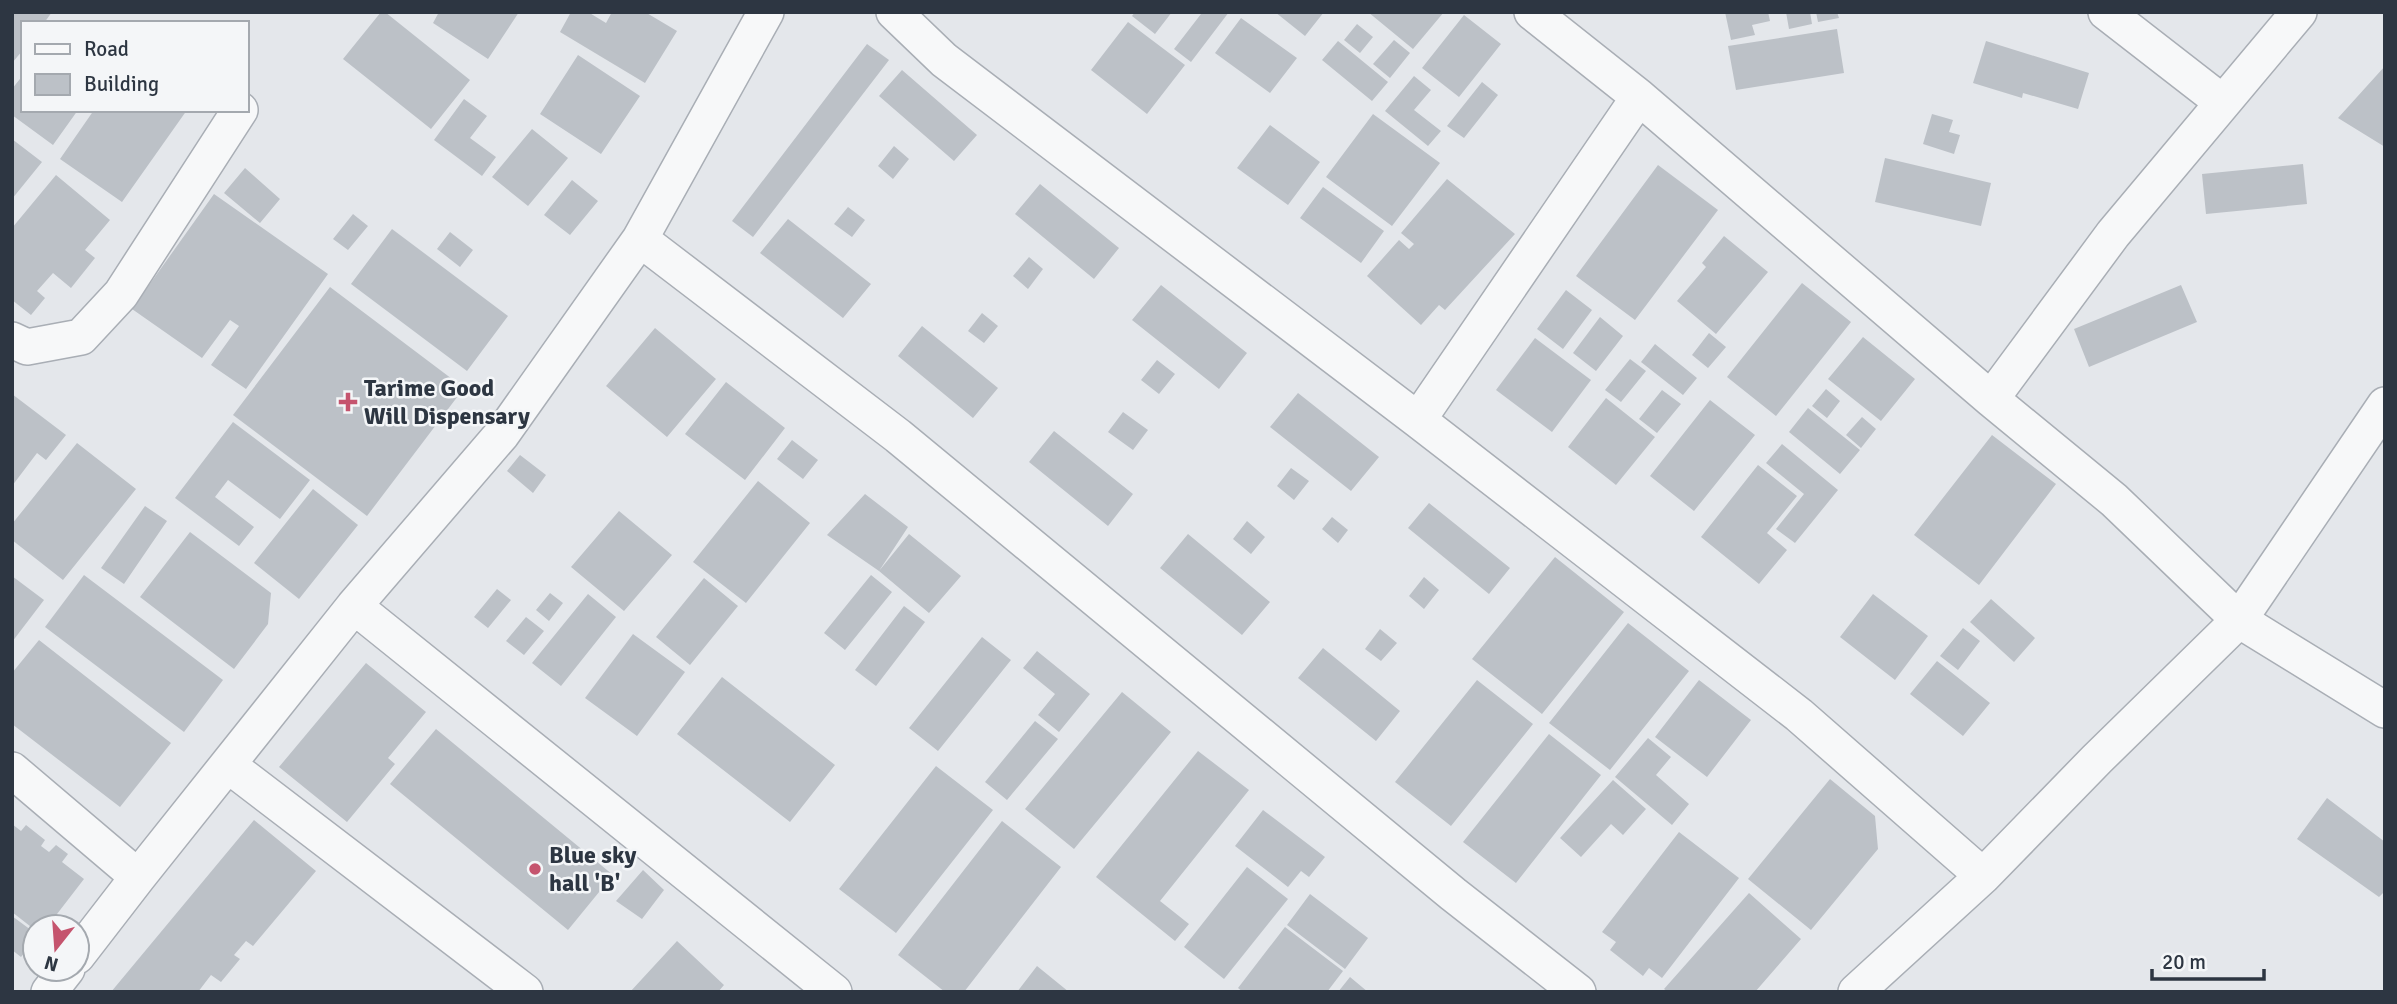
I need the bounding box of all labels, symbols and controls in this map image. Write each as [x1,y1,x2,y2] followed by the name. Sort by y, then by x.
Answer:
[21,21,248,112] legend
[84,36,129,62] text: Road
[84,71,159,97] text: Building
[364,373,530,431] place label: Tarime Good Will Dispensary
[338,392,358,412] marker: Tarime Good Will Dispensary
[549,840,636,898] place label: Blue sky hall 'B'
[527,861,543,877] marker: Blue sky hall 'B'
[21,913,91,983] north arrow
[2152,937,2264,981] scale bar
[2162,949,2206,975] text: 20 m
[41,950,61,977] text: N

